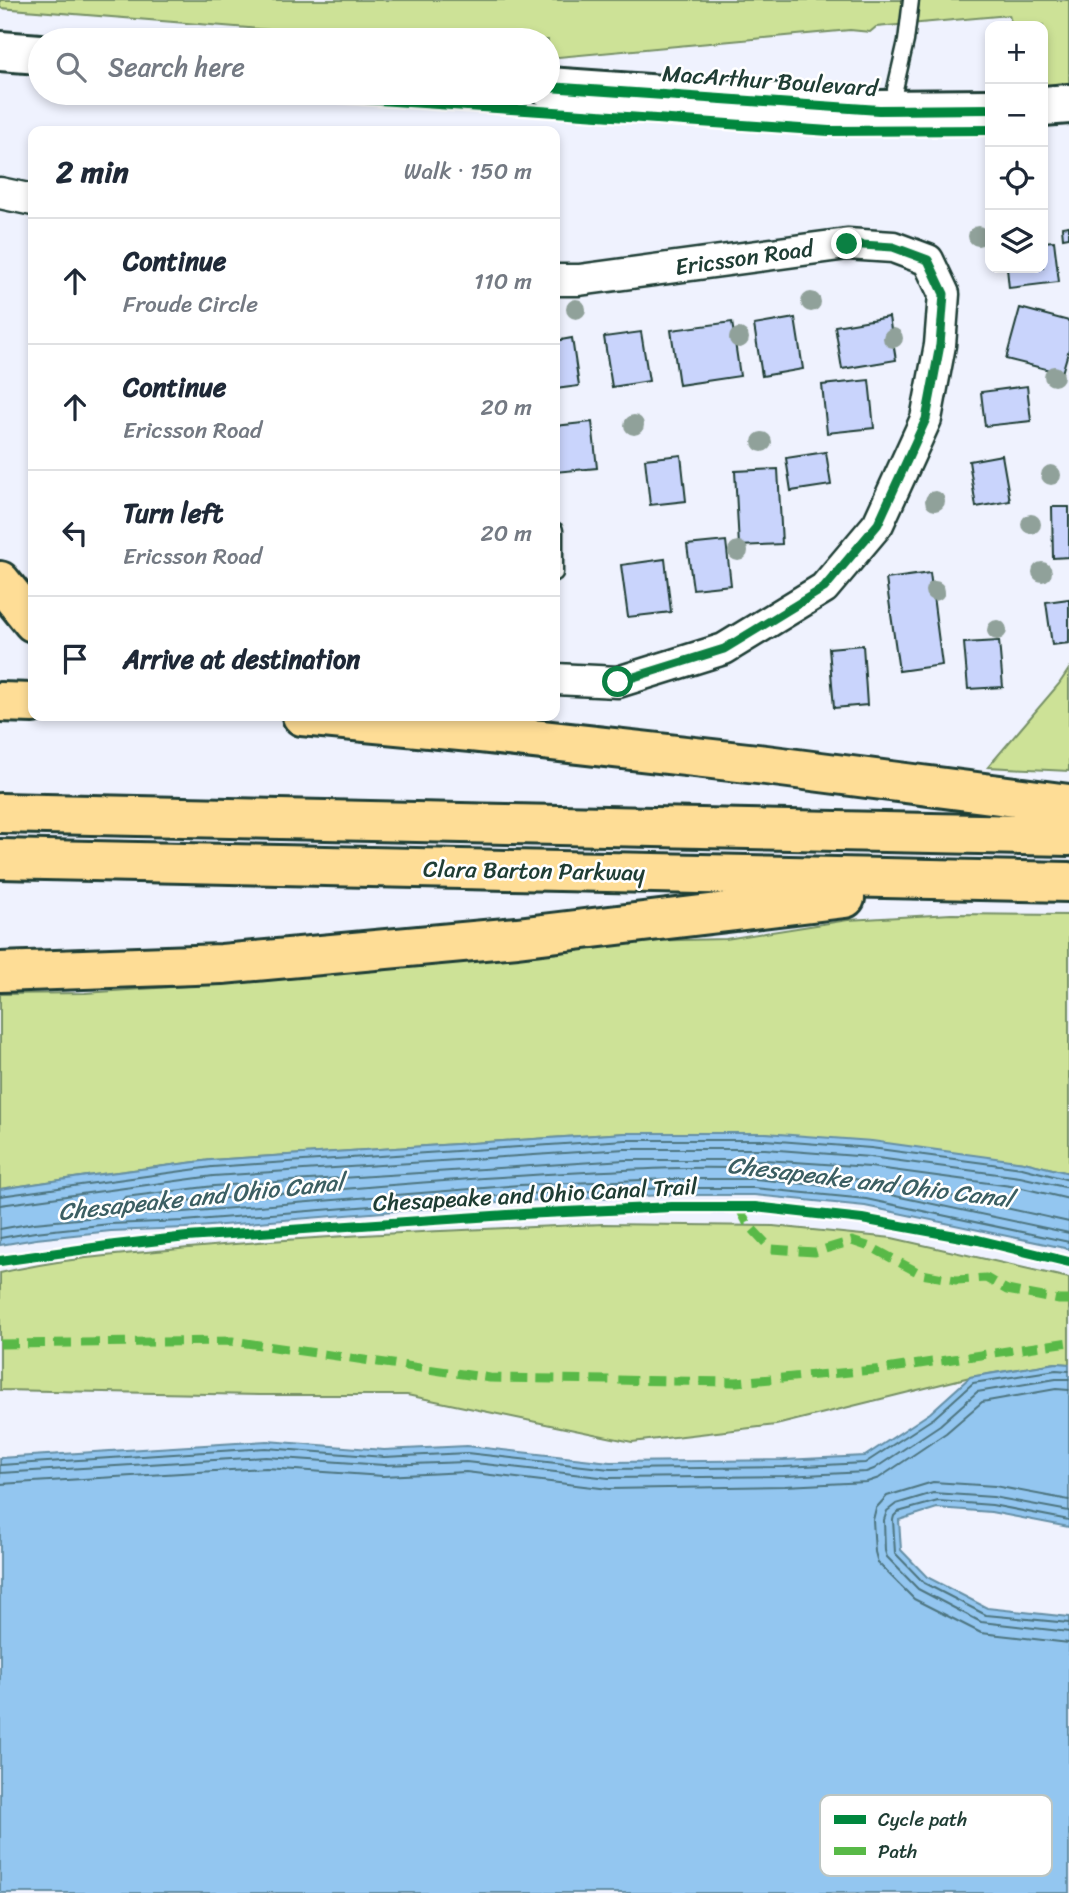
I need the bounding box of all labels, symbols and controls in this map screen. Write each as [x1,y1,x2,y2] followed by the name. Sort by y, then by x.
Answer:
[985,21,1048,273] map controls
[985,21,1048,84] button: +
[28,28,560,105] search box
[108,44,245,90] text: Search here
[52,48,90,86] icon: search
[661,53,881,109] street label: MacArthur Boulevard
[985,84,1048,147] button: −
[56,145,129,199] text: 2 min
[985,147,1048,210] button: locate
[404,151,532,192] text: Walk · 150 m
[985,210,1048,273] button: layers
[672,228,818,288] street label: Ericsson Road
[831,228,862,259] route end
[123,238,226,284] text: Continue
[474,261,532,302] text: 110 m
[56,262,94,300] icon: ahead
[123,284,258,325] text: Froude Circle
[123,364,226,410] text: Continue
[481,387,532,428] text: 20 m
[56,388,94,426] icon: ahead
[123,410,262,451] text: Ericsson Road
[123,490,223,536] text: Turn left
[481,513,532,554] text: 20 m
[56,514,94,552] icon: left
[123,536,262,577] text: Ericsson Road
[123,636,360,682] text: Arrive at destination
[56,640,94,678] icon: arrive
[602,666,633,697] route start
[423,849,645,893] street label: Clara Barton Parkway
[725,1144,1020,1221] water label: Chesapeake and Ohio Canal
[56,1161,351,1233] water label: Chesapeake and Ohio Canal
[372,1166,699,1224] street label: Chesapeake and Ohio Canal Trail
[820,1795,1052,1876] legend
[878,1803,967,1836] text: Cycle path
[878,1835,917,1868] text: Path

